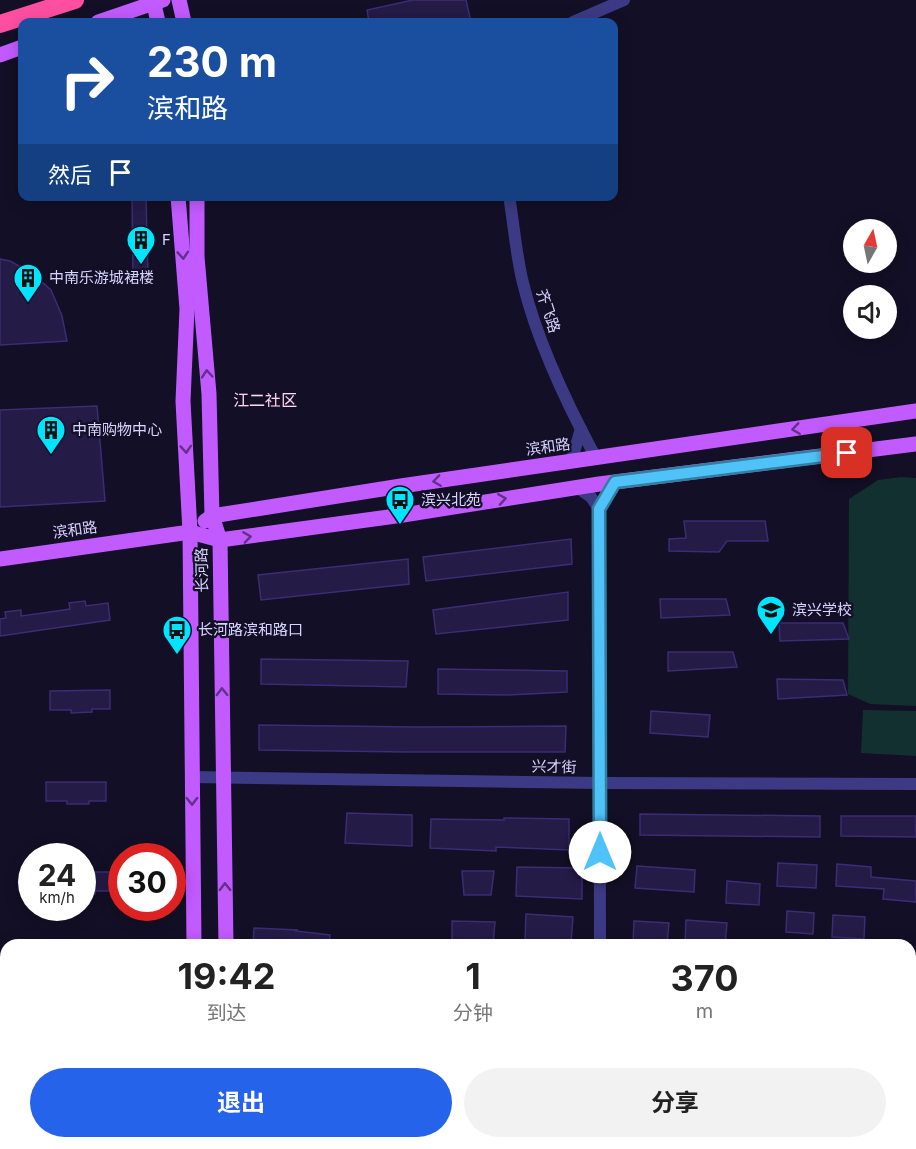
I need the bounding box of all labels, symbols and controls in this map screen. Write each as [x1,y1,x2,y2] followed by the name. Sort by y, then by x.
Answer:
[147,36,277,87] text: 230 m
[48,42,126,120] icon: right
[147,92,228,125] text: 滨和路
[104,156,137,189] icon: arrive
[48,162,92,188] text: 然后
[843,219,897,273] north arrow
[843,219,897,339] map controls
[125,224,157,266] building icon: F
[162,230,171,249] place label: F
[176,250,189,259] one-way arrow
[12,262,44,304] building icon: 中南乐游城裙楼
[49,268,154,287] place label: 中南乐游城裙楼
[843,285,897,339] button: sound
[532,287,564,335] street label: 齐飞路
[201,369,214,378] one-way arrow
[233,390,297,410] district label: 江二社区
[35,414,67,456] building icon: 中南购物中心
[72,420,162,439] place label: 中南购物中心
[791,422,800,434] one-way arrow
[821,427,872,478] pin
[524,434,572,459] street label: 滨和路
[830,436,863,469] icon: arrive
[179,445,192,454] one-way arrow
[432,474,441,486] one-way arrow
[384,484,416,526] bus stop icon: 滨兴北苑
[421,490,481,509] place label: 滨兴北苑
[497,493,507,506] one-way arrow
[51,517,99,542] street label: 滨和路
[242,531,252,543] one-way arrow
[192,547,211,593] street label: 长河路
[755,594,787,636] school or university icon: 滨兴学校
[792,600,852,619] place label: 滨兴学校
[161,614,193,656] bus stop icon: 长河路滨和路口
[198,620,303,639] place label: 长河路滨和路口
[215,687,228,696] one-way arrow
[531,757,577,776] street label: 兴才街
[186,796,198,805] one-way arrow
[568,820,632,884] position arrow
[108,843,186,921] speed limit sign: 30
[38,857,76,893] text: 24
[218,882,231,891] one-way arrow
[39,888,75,907] text: km/h
[178,954,275,998] text: 19:42
[465,954,481,998] text: 1
[671,956,738,1000] text: 370
[696,999,713,1023] text: m
[207,1001,247,1025] text: 到达
[453,1001,493,1025] text: 分钟
[30,1068,452,1137] button: 退出
[464,1068,886,1137] button: 分享

